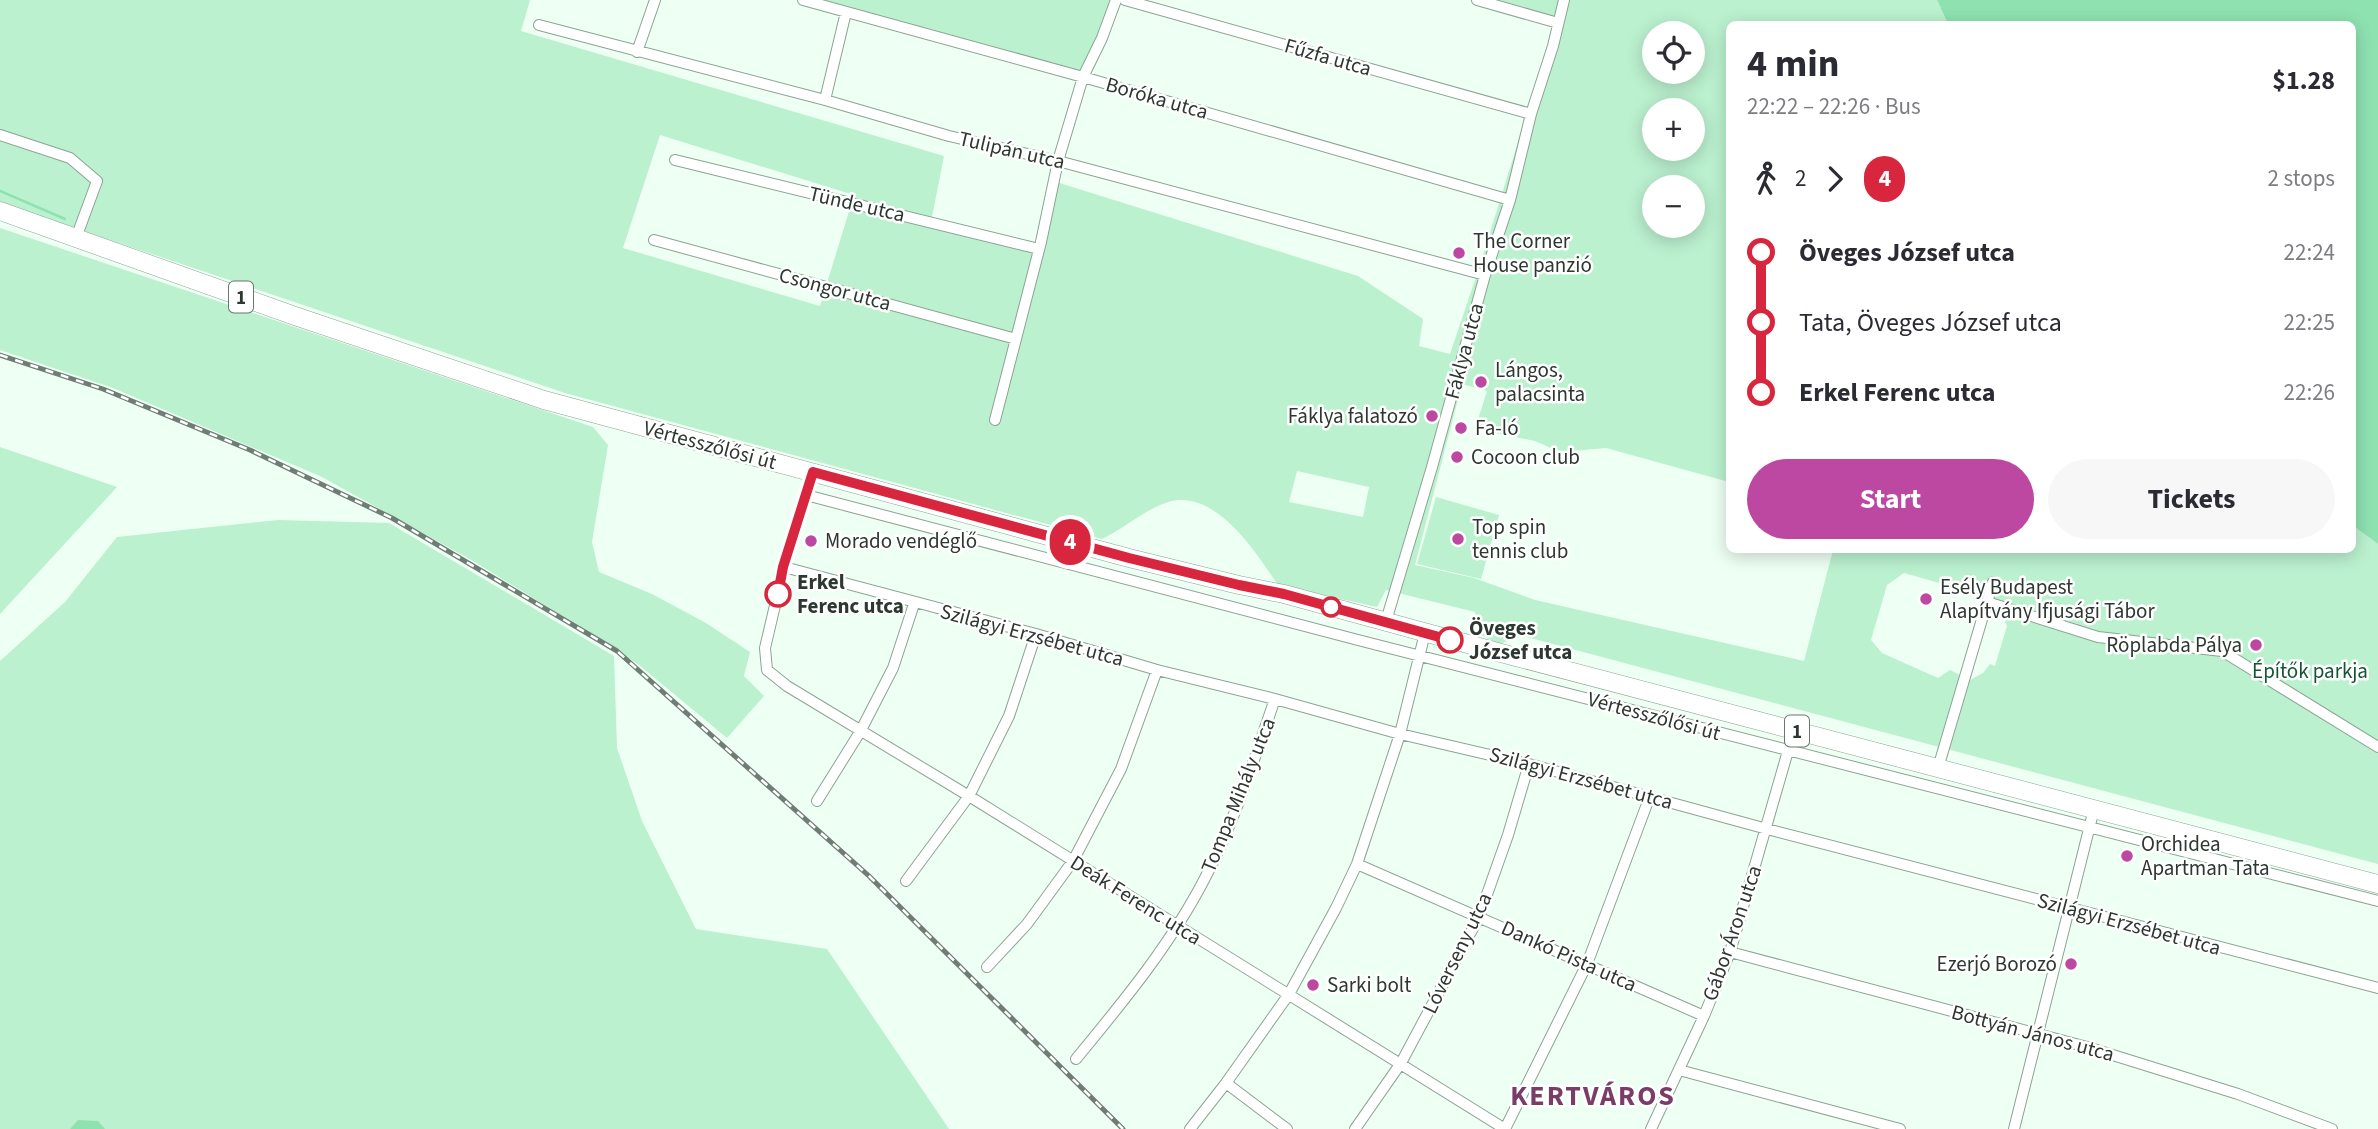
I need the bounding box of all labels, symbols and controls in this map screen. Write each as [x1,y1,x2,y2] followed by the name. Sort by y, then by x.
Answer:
[1642,21,1705,238] map controls
[1642,21,1705,84] button: locate
[1281,30,1375,84] street label: Fűzfa utca
[1747,37,1839,91] text: 4 min
[2272,62,2335,99] text: $1.28
[1102,69,1212,127] street label: Boróka utca
[1747,90,1921,123] text: 22:22 – 22:26 · Bus
[1642,98,1705,161] button: +
[956,123,1068,177] street label: Tulipán utca
[1747,160,1785,198] icon: walk
[1816,160,1854,198] icon: forward
[1878,161,1891,196] text: 4
[1795,162,1806,195] text: 2
[2268,162,2335,195] text: 2 stops
[1642,175,1705,238] button: −
[806,178,908,230] street label: Tünde utca
[1473,226,1592,280] place label: The Corner House panzió
[1799,234,2015,271] text: Öveges József utca
[2284,236,2335,269] text: 22:24
[1451,245,1467,261] marker: The Corner House panzió
[776,260,894,318] street label: Csongor utca
[229,282,253,312] road number: 1
[1437,300,1491,402] street label: Fáklya utca
[1799,304,2062,341] text: Tata, Öveges József utca
[2284,306,2335,339] text: 22:25
[1495,355,1585,409] place label: Lángos, palacsinta
[1473,374,1489,390] marker: Lángos, palacsinta
[1799,374,1996,411] text: Erkel Ferenc utca
[2284,376,2335,409] text: 22:26
[1288,401,1418,431] place label: Fáklya falatozó
[1424,408,1440,424] marker: Fáklya falatozó
[640,413,780,477] street label: Vértesszőlősi út
[1475,413,1519,443] place label: Fa-ló
[1453,420,1469,436] marker: Fa-ló
[1471,442,1580,472] place label: Cocoon club
[1449,449,1465,465] marker: Cocoon club
[1747,459,2034,539] button: Start
[2048,459,2335,539] button: Tickets
[1472,512,1568,566] place label: Top spin tennis club
[1047,519,1093,565] line badge: 4
[1064,524,1076,559] text: 4
[825,526,977,556] place label: Morado vendéglő
[1450,531,1466,547] marker: Top spin tennis club
[803,533,819,549] marker: Morado vendéglő
[797,567,904,621] place label: Erkel Ferenc utca
[1940,572,2155,626] place label: Esély Budapest Alapítvány Ifjusági Tábor
[765,581,791,607] marker: Erkel Ferenc utca
[1918,591,1934,607] marker: Esély Budapest Alapítvány Ifjusági Tábor
[937,596,1127,674] street label: Szilágyi Erzsébet utca
[1321,597,1341,617] unlabelled marker
[1469,613,1572,667] place label: Öveges József utca
[1437,627,1463,653] marker: Öveges József utca
[2106,630,2242,660] place label: Röplabda Pálya
[2248,637,2264,653] marker: Röplabda Pálya
[2252,656,2368,686] park label: Építők parkja
[1584,684,1724,748] street label: Vértesszőlősi út
[1193,713,1283,877] street label: Tompa Mihály utca
[1785,716,1809,746] road number: 1
[1486,739,1676,817] street label: Szilágyi Erzsébet utca
[2141,829,2270,883] place label: Orchidea Apartman Tata
[1065,848,1207,952] street label: Deák Ferenc utca
[2119,848,2135,864] marker: Orchidea Apartman Tata
[1695,861,1769,1005] street label: Gábor Áron utca
[2034,885,2224,963] street label: Szilágyi Erzsébet utca
[1415,887,1499,1019] street label: Lóverseny utca
[1496,913,1642,999] street label: Dankó Pista utca
[1937,949,2057,979] place label: Ezerjó Borozó
[2063,956,2079,972] marker: Ezerjó Borozó
[1327,970,1411,1000] place label: Sarki bolt
[1305,977,1321,993] marker: Sarki bolt
[1948,997,2118,1069] street label: Bottyán János utca
[1510,1076,1676,1116] district label: KERTVÁROS

